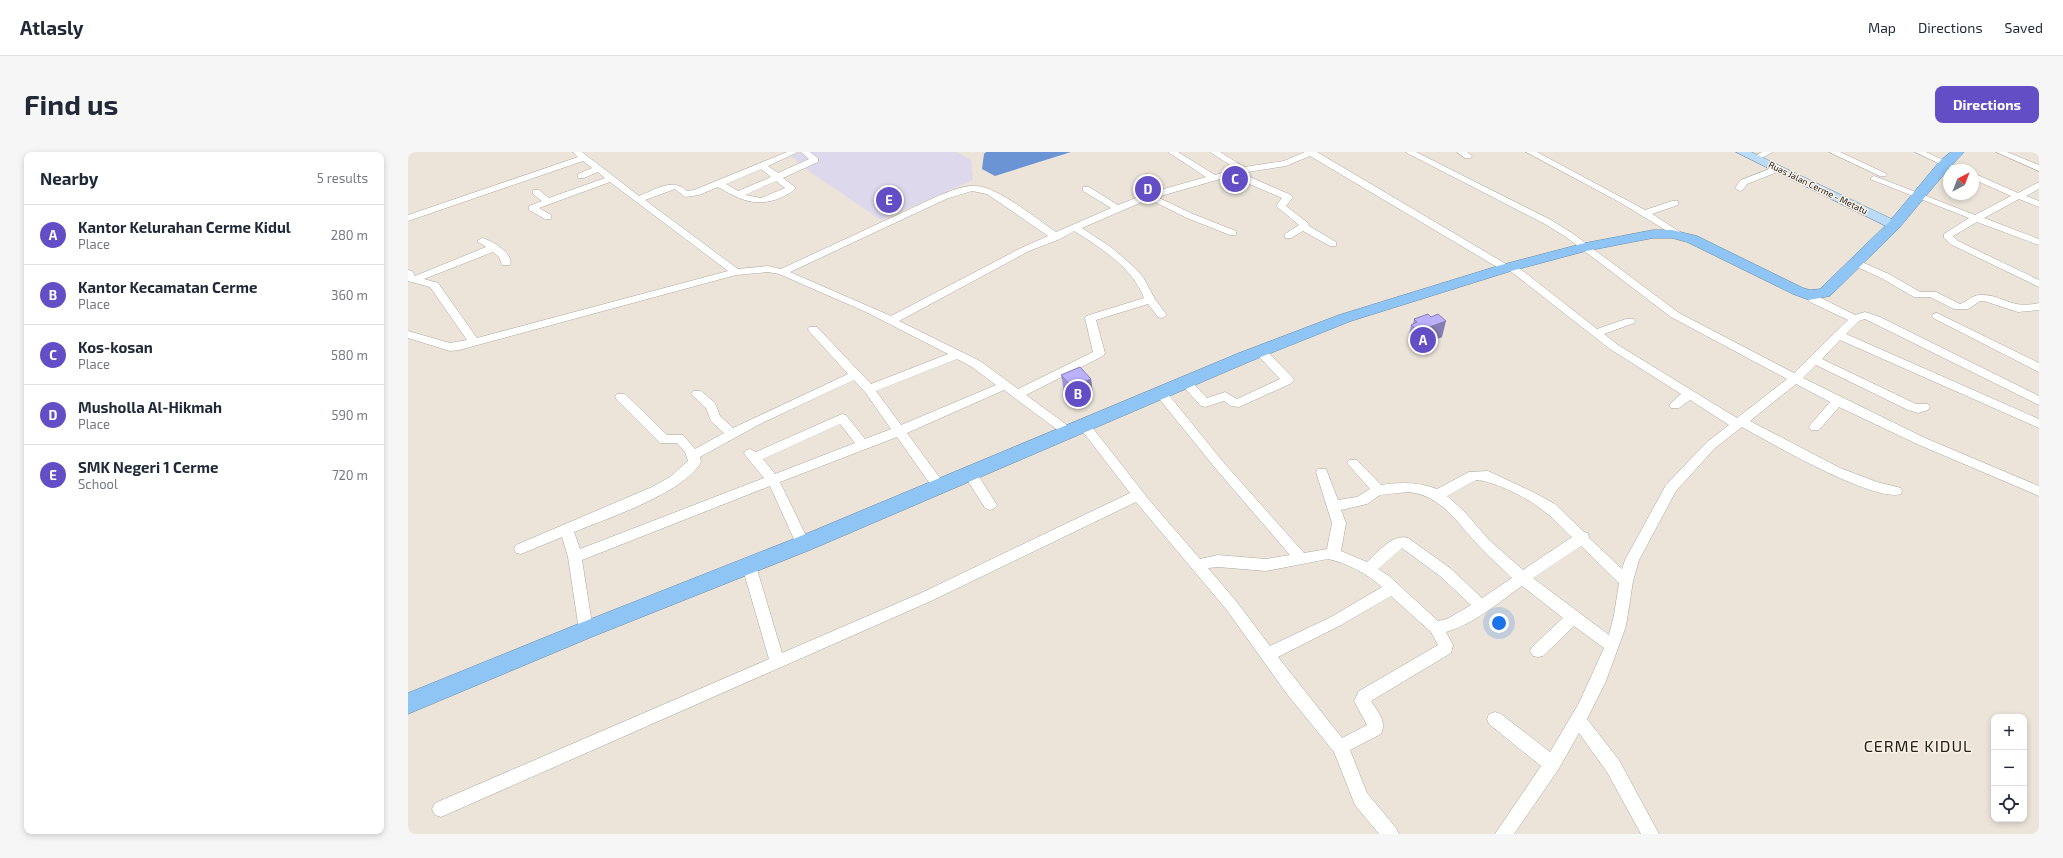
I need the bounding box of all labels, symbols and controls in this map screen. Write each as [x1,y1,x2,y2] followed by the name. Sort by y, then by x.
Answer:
[20,16,84,39] text: Atlasly
[1868,19,1896,36] text: Map
[1918,19,1983,36] text: Directions
[2005,19,2043,36] text: Saved
[1935,86,2039,123] button: Directions
[24,87,118,121] text: Find us
[1767,159,1870,216] street label: Ruas Jalan Cerme - Metatu
[1222,164,1248,194] pin: C
[1943,164,1979,200] north arrow
[40,168,98,188] text: Nearby
[317,170,368,186] text: 5 results
[1135,174,1161,204] pin: D
[876,185,902,215] pin: E
[78,218,291,236] text: Kantor Kelurahan Cerme Kidul
[49,227,57,243] text: A
[331,227,368,243] text: 280 m
[78,236,110,252] text: Place
[78,278,257,296] text: Kantor Kecamatan Cerme
[49,287,57,303] text: B
[331,287,368,303] text: 360 m
[78,296,110,312] text: Place
[1410,325,1436,355] pin: A
[78,338,153,356] text: Kos-kosan
[49,347,57,363] text: C
[331,347,368,363] text: 580 m
[78,356,110,372] text: Place
[1065,379,1091,409] pin: B
[78,398,222,416] text: Musholla Al-Hikmah
[49,407,57,423] text: D
[331,407,368,423] text: 590 m
[78,416,110,432] text: Place
[78,458,218,476] text: SMK Negeri 1 Cerme
[49,467,57,483] text: E
[332,467,368,483] text: 720 m
[78,476,118,492] text: School
[1489,613,1509,633] your location
[1991,714,2027,822] map controls
[1991,714,2027,750] button: +
[1864,736,1972,755] district label: CERME KIDUL
[1991,750,2027,786] button: −
[1991,786,2027,822] button: locate

